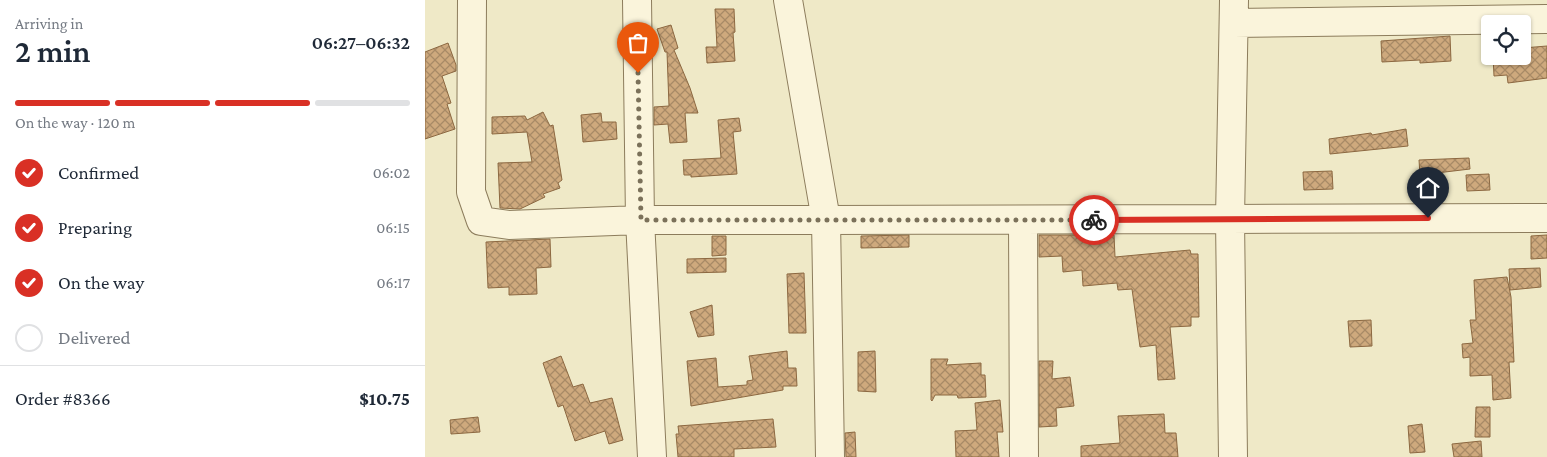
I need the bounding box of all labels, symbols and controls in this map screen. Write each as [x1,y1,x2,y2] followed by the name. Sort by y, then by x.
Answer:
[15,15,83,32] text: Arriving in
[1481,15,1531,65] map controls
[1481,15,1531,65] button: locate
[617,22,659,73] pin
[624,29,652,57] icon: bag
[312,32,410,53] text: 06:27–06:32
[15,33,90,69] text: 2 min
[15,114,135,131] text: On the way · 120 m
[15,159,43,187] icon: check
[58,162,139,183] text: Confirmed
[373,164,410,181] text: 06:02
[1407,167,1449,218] pin
[1414,174,1442,202] icon: home
[1069,195,1119,245] courier
[1080,206,1108,234] icon: bike
[15,214,43,242] icon: check
[58,217,132,238] text: Preparing
[376,219,410,236] text: 06:15
[15,269,43,297] icon: check
[58,272,144,293] text: On the way
[376,274,410,291] text: 06:17
[58,327,131,348] text: Delivered
[15,388,111,409] text: Order #8366
[359,388,410,409] text: $10.75

